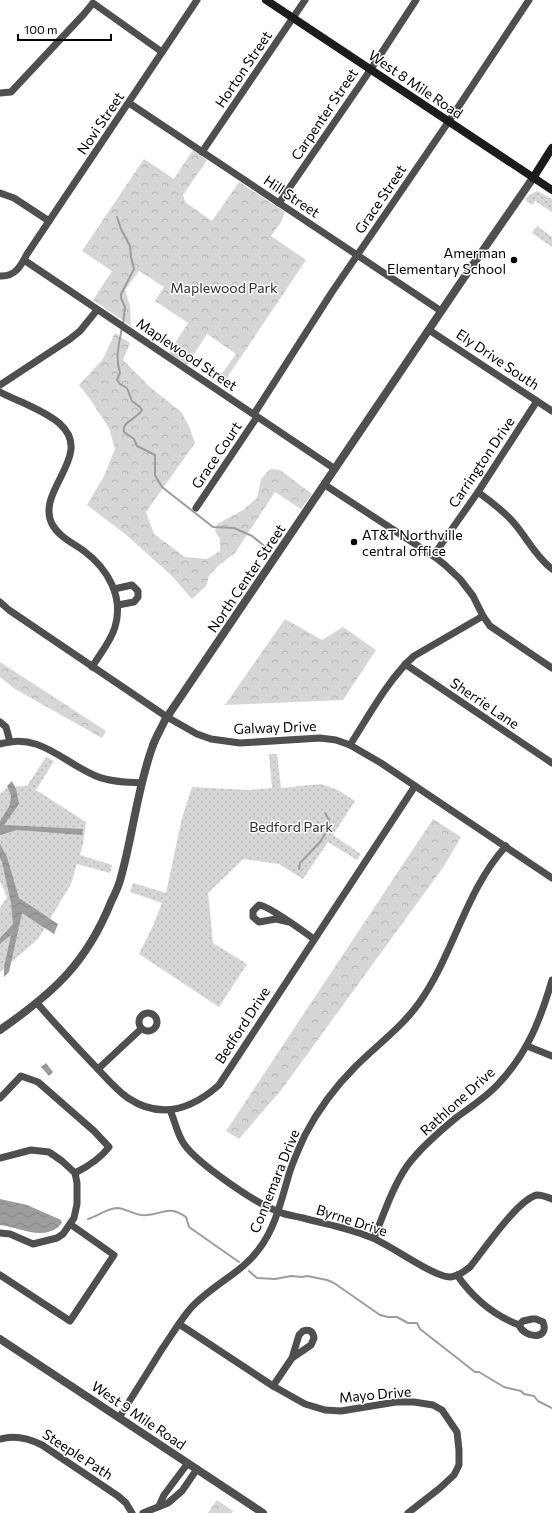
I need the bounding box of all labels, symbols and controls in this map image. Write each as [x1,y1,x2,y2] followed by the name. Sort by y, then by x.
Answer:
[18,16,111,42] scale bar
[24,22,58,36] text: 100 m
[211,27,275,111] street label: Horton Street
[366,46,466,122] street label: West 8 Mile Road
[287,65,361,163] street label: Carpenter Street
[73,88,127,157] street label: Novi Street
[351,161,409,237] street label: Grace Street
[261,171,323,221] street label: Hill Street
[387,244,506,277] place label: Amerman Elementary School
[509,255,519,265] marker: Amerman Elementary School
[170,279,278,296] park label: Maplewood Park
[133,314,241,394] street label: Maplewood Street
[453,325,543,393] street label: Ely Drive South
[444,413,518,511] street label: Carrington Drive
[187,418,245,492] street label: Grace Court
[203,520,289,635] street label: North Center Street
[362,526,463,559] place label: AT&T Northville central office
[349,537,359,547] marker: AT&T Northville central office
[447,674,523,732] street label: Sherrie Lane
[233,717,317,737] street label: Galway Drive
[249,818,333,835] park label: Bedford Park
[211,983,273,1067] street label: Bedford Drive
[416,1063,498,1139] street label: Rathlone Drive
[245,1127,303,1235] street label: Connemara Drive
[314,1201,390,1239] street label: Byrne Drive
[89,1377,189,1453] street label: West 9 Mile Road
[338,1382,412,1406] street label: Mayo Drive
[40,1425,116,1483] street label: Steeple Path

